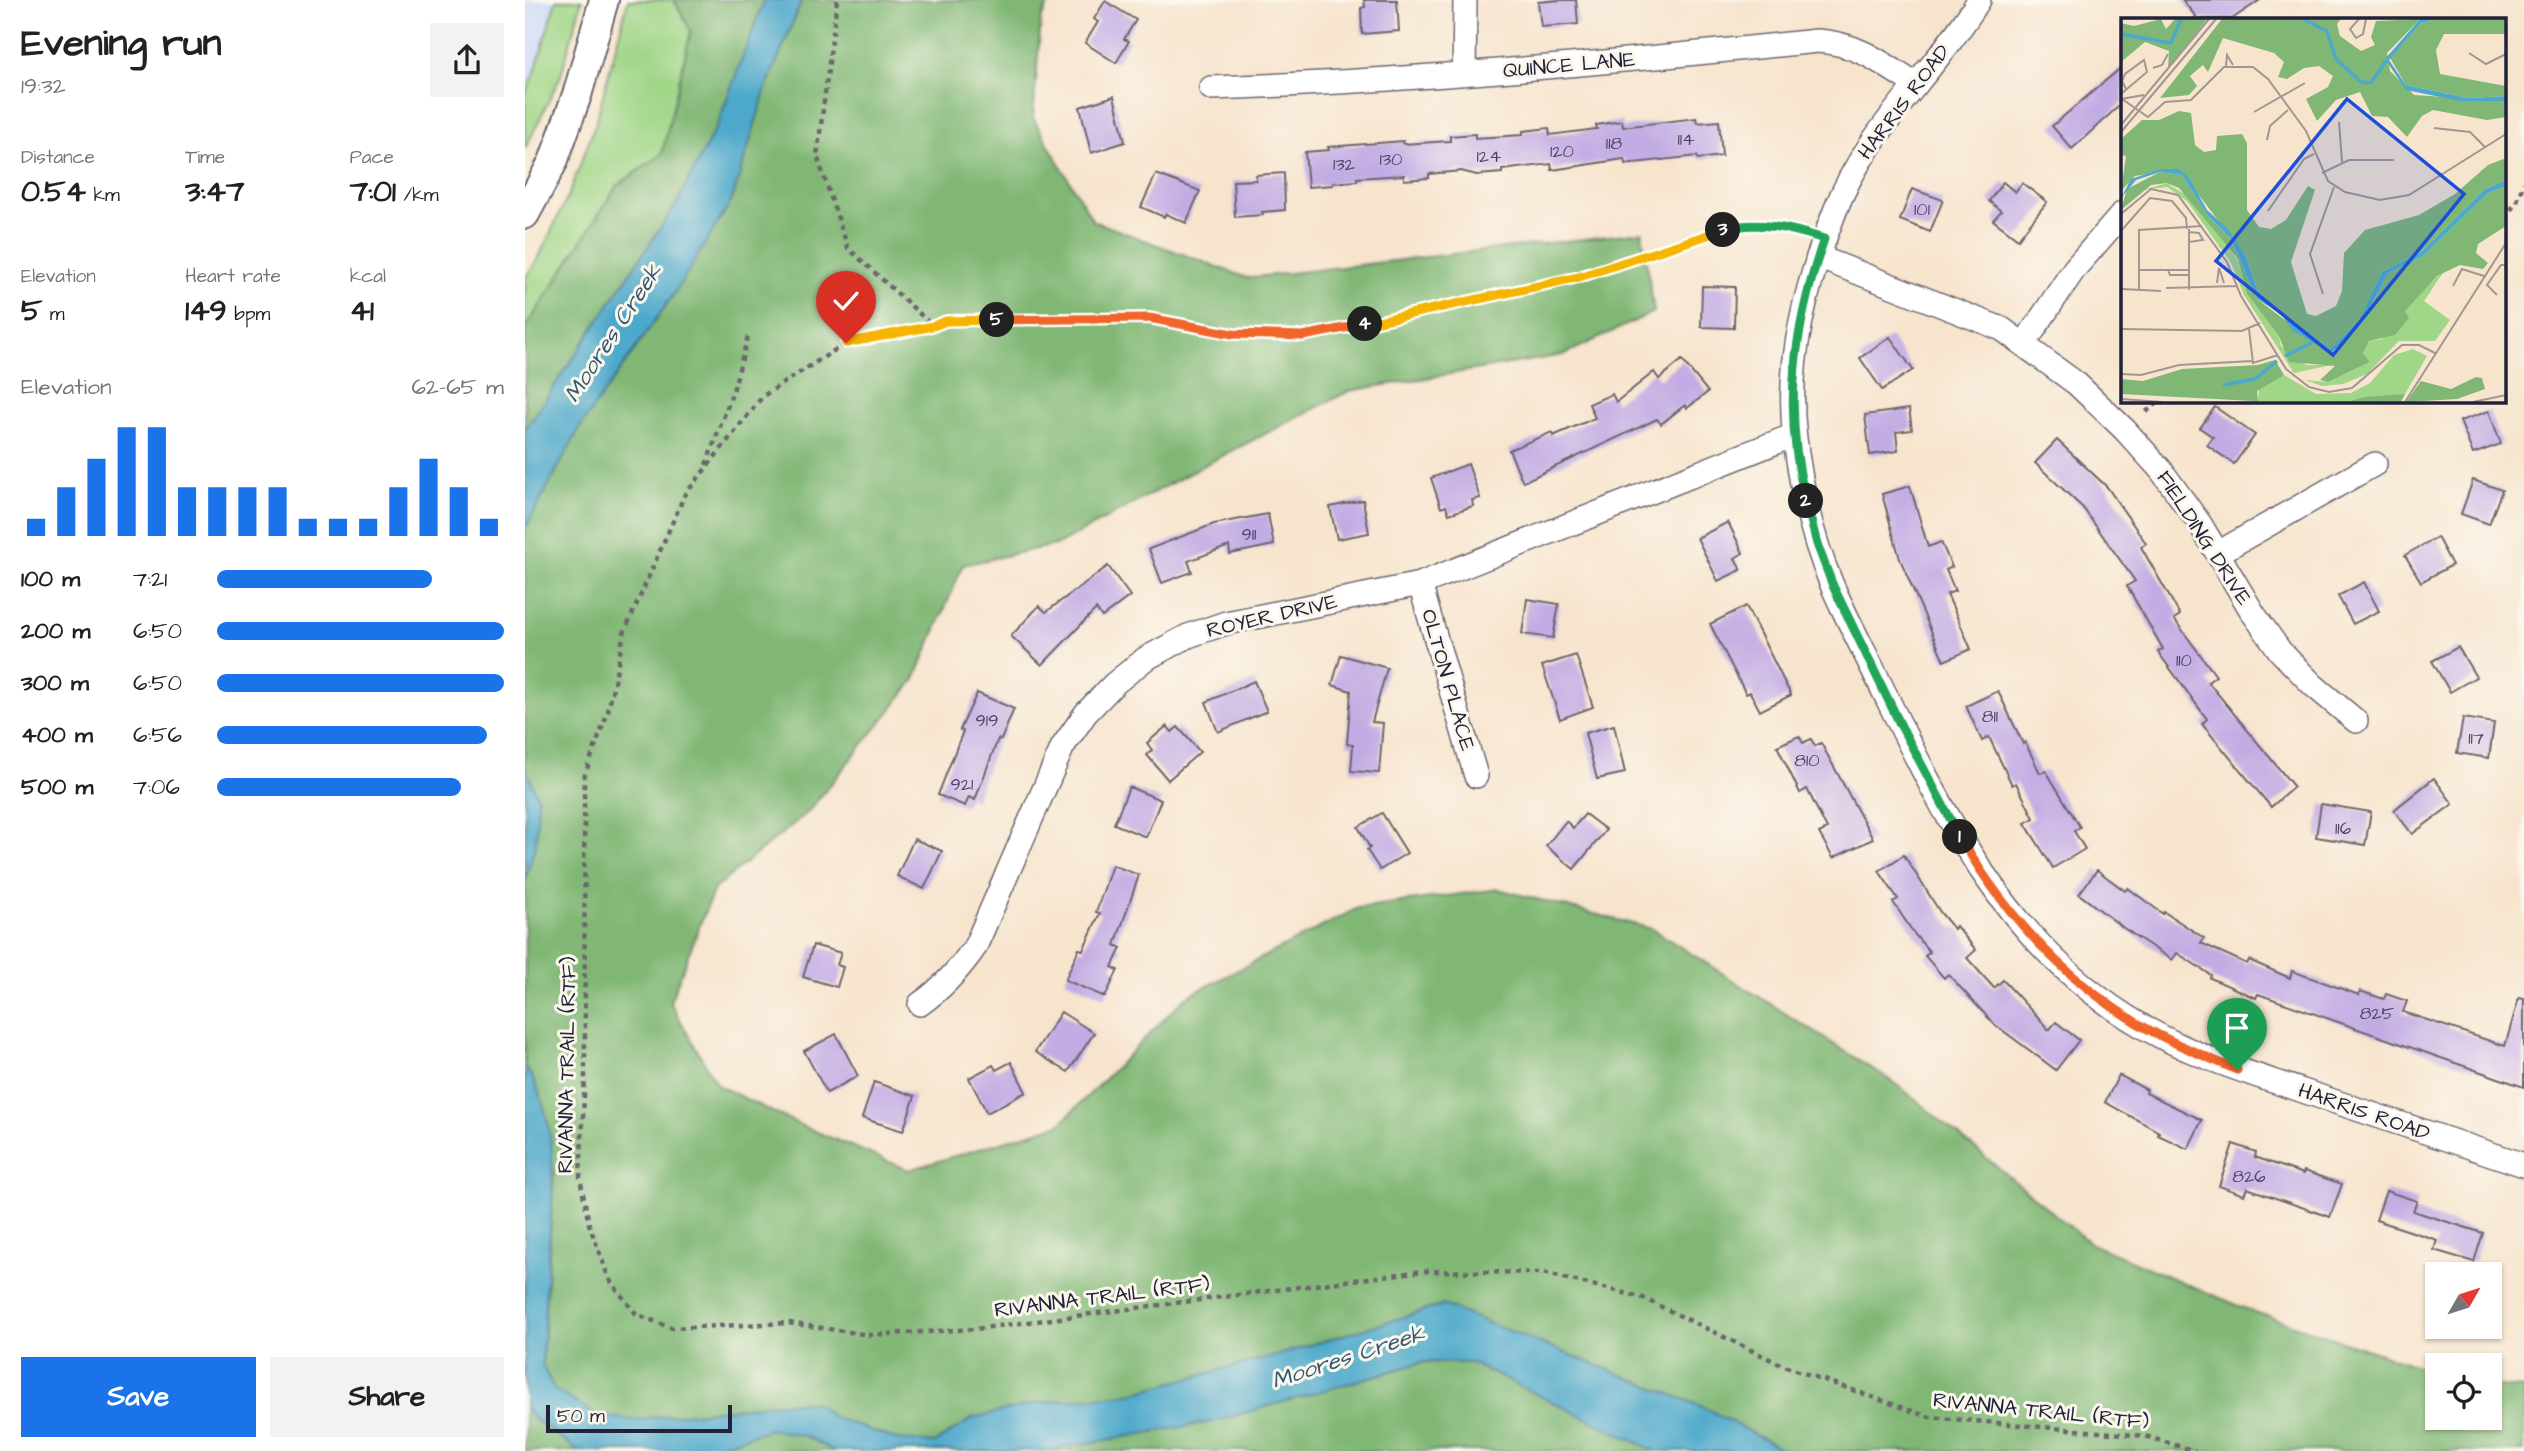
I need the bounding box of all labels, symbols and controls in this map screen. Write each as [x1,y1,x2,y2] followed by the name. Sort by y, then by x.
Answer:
[21,18,222,70] text: Evening run
[2121,18,2507,402] inset map
[430,23,504,97] button: share
[1851,38,1957,166] street label: HARRIS ROAD
[1502,45,1637,85] street label: QUINCE LANE
[21,70,66,102] text: 19:32
[1678,127,1694,152] house number: 114
[1606,131,1622,156] house number: 118
[1550,139,1574,164] house number: 120
[21,144,95,171] text: Distance
[185,144,225,171] text: Time
[350,144,394,171] text: Pace
[1477,144,1501,169] house number: 124
[1380,147,1402,172] house number: 130
[1333,152,1356,177] house number: 132
[21,171,86,213] text: 0.54
[185,171,244,213] text: 3:47
[350,171,396,213] text: 7:01
[86,182,120,209] text: km
[396,182,439,209] text: /km
[1914,197,1930,222] house number: 101
[1705,212,1741,247] pin: 3
[1718,216,1727,243] text: 3
[556,257,670,408] water label: Moores Creek
[21,263,96,290] text: Elevation
[185,263,281,290] text: Heart rate
[350,263,386,290] text: kcal
[816,271,876,343] pin
[827,282,865,320] icon: check
[21,290,42,332] text: 5
[185,290,227,332] text: 149
[350,290,374,332] text: 41
[42,301,65,328] text: m
[227,301,270,328] text: bpm
[979,302,1015,338] pin: 5
[990,306,1003,333] text: 5
[1347,306,1383,342] pin: 4
[1358,310,1371,337] text: 4
[21,371,112,403] text: Elevation
[411,371,504,403] text: 62–65 m
[2150,465,2259,611] street label: FIELDING DRIVE
[1789,484,1823,518] pin: 2
[1800,487,1811,514] text: 2
[1242,522,1256,547] house number: 911
[21,563,80,595] text: 100 m
[133,563,167,595] text: 7:21
[1204,587,1341,645] street label: ROYER DRIVE
[1414,606,1482,755] street label: OLTON PLACE
[21,615,90,647] text: 200 m
[133,615,182,647] text: 6:50
[2176,648,2192,673] house number: 110
[21,667,89,699] text: 300 m
[133,667,182,699] text: 6:50
[1982,704,1998,729] house number: 811
[976,708,998,733] house number: 919
[21,719,93,751] text: 400 m
[133,719,182,751] text: 6:56
[2468,726,2484,751] house number: 117
[1794,748,1820,773] house number: 810
[21,771,93,803] text: 500 m
[133,771,180,803] text: 7:06
[951,772,973,797] house number: 921
[2335,816,2351,841] house number: 116
[1943,820,1977,854] pin: 1
[1958,823,1961,850] text: 1
[551,956,583,1174] street label: RIVANNA TRAIL (RTF)
[2207,998,2267,1070] pin
[2360,1001,2395,1026] house number: 825
[2218,1009,2256,1047] icon: arrive
[2294,1076,2434,1148] street label: HARRIS ROAD
[2232,1164,2266,1189] house number: 826
[2425,1262,2503,1339] north arrow
[2425,1262,2502,1430] map controls
[993,1269,1211,1325] street label: RIVANNA TRAIL (RTF)
[1268,1317,1429,1397] water label: Moores Creek
[2425,1353,2502,1430] button: locate
[21,1357,256,1437] button: Save
[270,1357,504,1437] button: Share
[1932,1385,2150,1437] street label: RIVANNA TRAIL (RTF)
[546,1402,731,1434] scale bar
[557,1403,605,1430] text: 50 m

